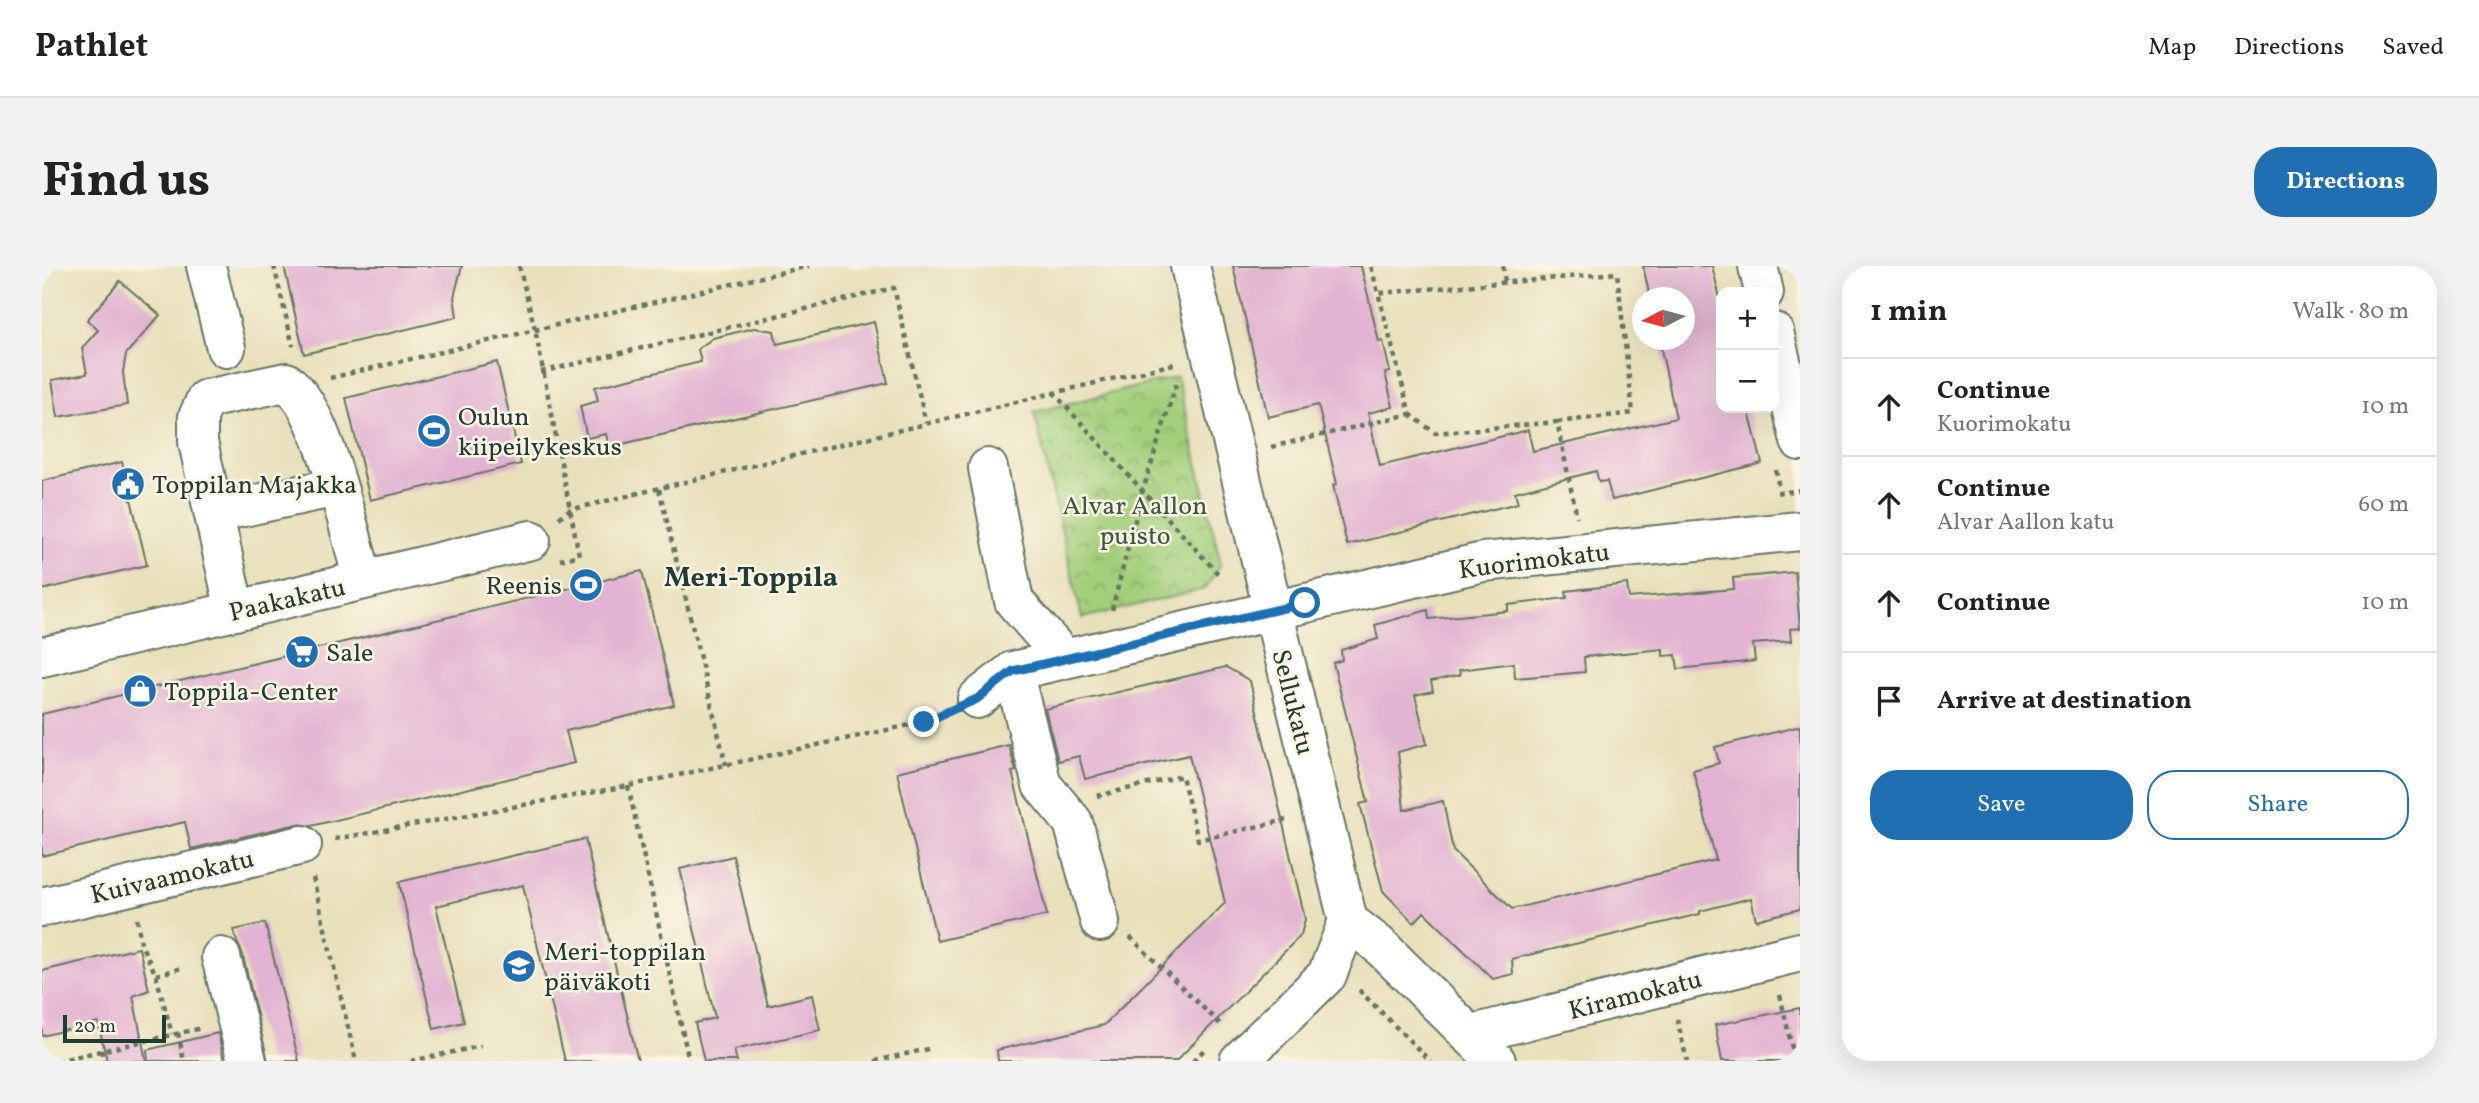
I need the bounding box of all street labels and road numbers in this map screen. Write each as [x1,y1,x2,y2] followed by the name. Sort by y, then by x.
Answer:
[1457,535,1612,589] street label: Kuorimokatu
[226,570,349,632] street label: Paakakatu
[1262,646,1323,759] street label: Sellukatu
[87,842,258,914] street label: Kuivaamokatu
[1565,962,1706,1030] street label: Kiramokatu

